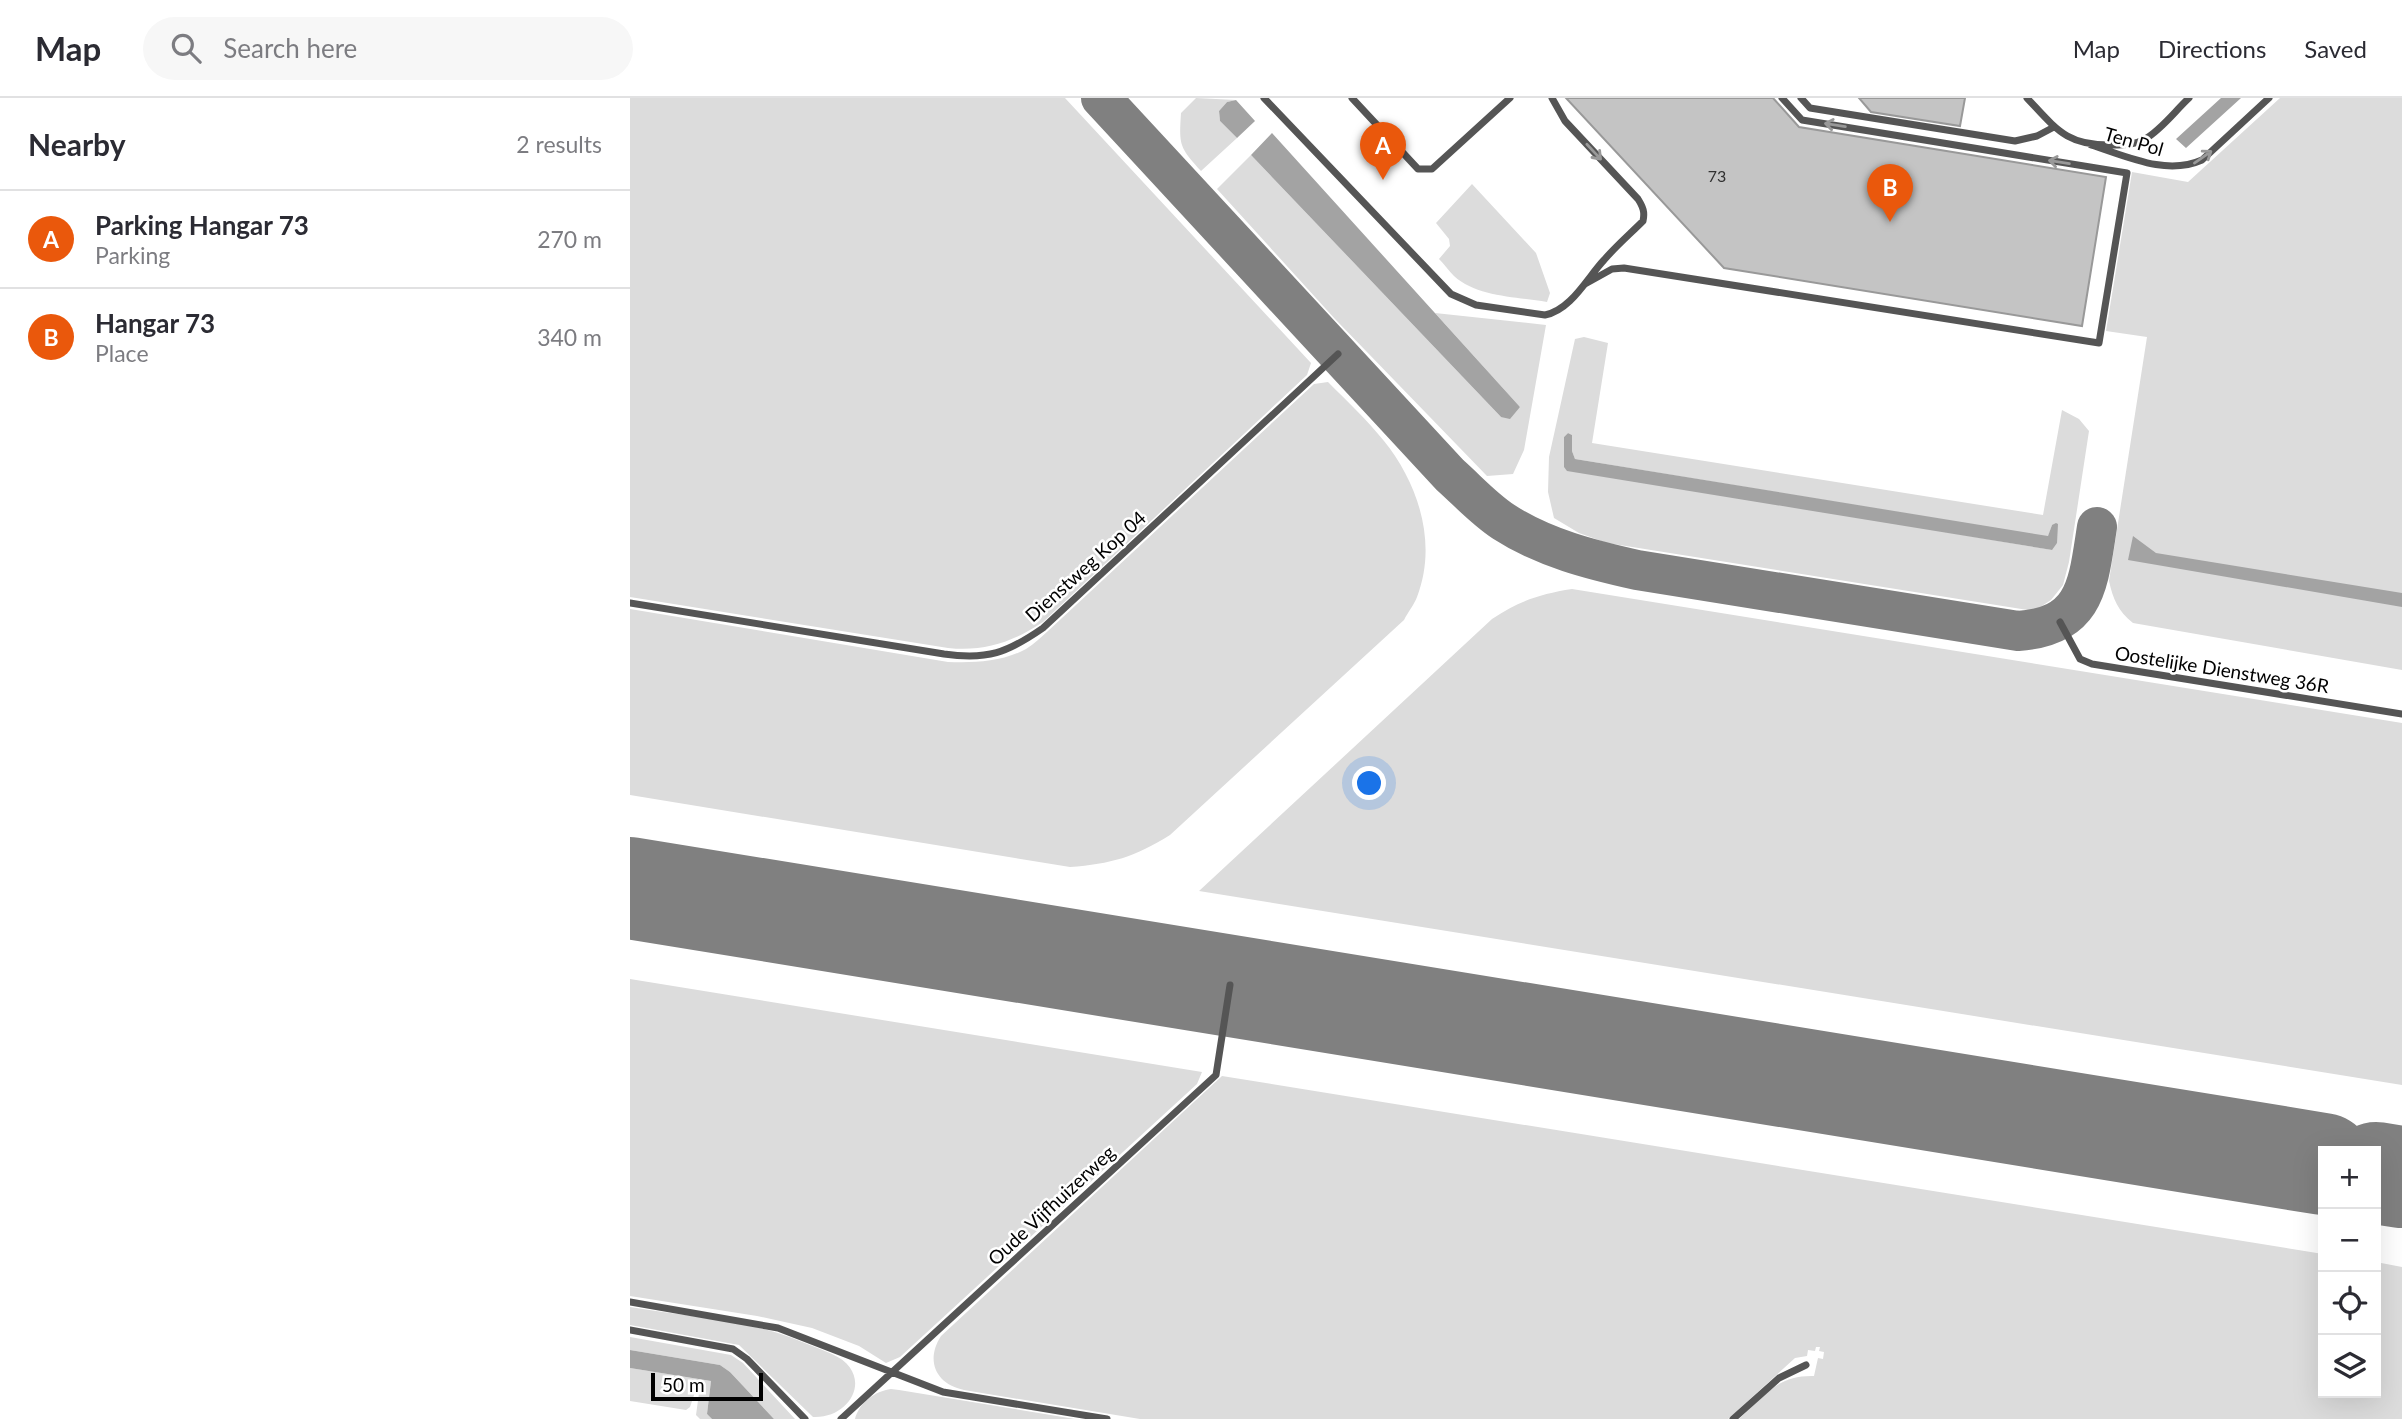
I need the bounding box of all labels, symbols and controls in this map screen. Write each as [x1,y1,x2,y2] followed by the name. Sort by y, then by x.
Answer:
[143,17,633,80] search box
[35,28,101,68] text: Map
[167,29,205,67] icon: search
[223,32,357,64] text: Search here
[2073,34,2120,63] text: Map
[2158,34,2266,63] text: Directions
[2304,34,2367,63] text: Saved
[1824,118,1847,131] one-way arrow
[1360,122,1406,180] pin: A
[2102,122,2166,160] street label: Ten Pol
[28,126,126,162] text: Nearby
[516,130,602,158] text: 2 results
[1586,143,1602,161] one-way arrow
[2193,150,2212,165] one-way arrow
[2048,155,2071,168] one-way arrow
[1867,164,1913,222] pin: B
[1708,166,1726,185] house number: 73
[95,209,309,241] text: Parking Hangar 73
[43,225,59,253] text: A
[537,225,602,253] text: 270 m
[95,241,170,269] text: Parking
[95,307,215,339] text: Hangar 73
[43,323,59,351] text: B
[537,323,602,351] text: 340 m
[95,339,149,367] text: Place
[1020,506,1150,626] street label: Dienstweg Kop 04
[2113,641,2331,697] street label: Oostelijke Dienstweg 36R
[1352,766,1386,800] your location
[983,1140,1119,1270] street label: Oude Vijfhuizerweg
[2318,1146,2381,1398] map controls
[2318,1146,2381,1209] button: +
[2318,1209,2381,1272] button: −
[2318,1272,2381,1335] button: locate
[2318,1335,2381,1398] button: layers
[651,1370,763,1402] scale bar
[662,1373,705,1396] text: 50 m

